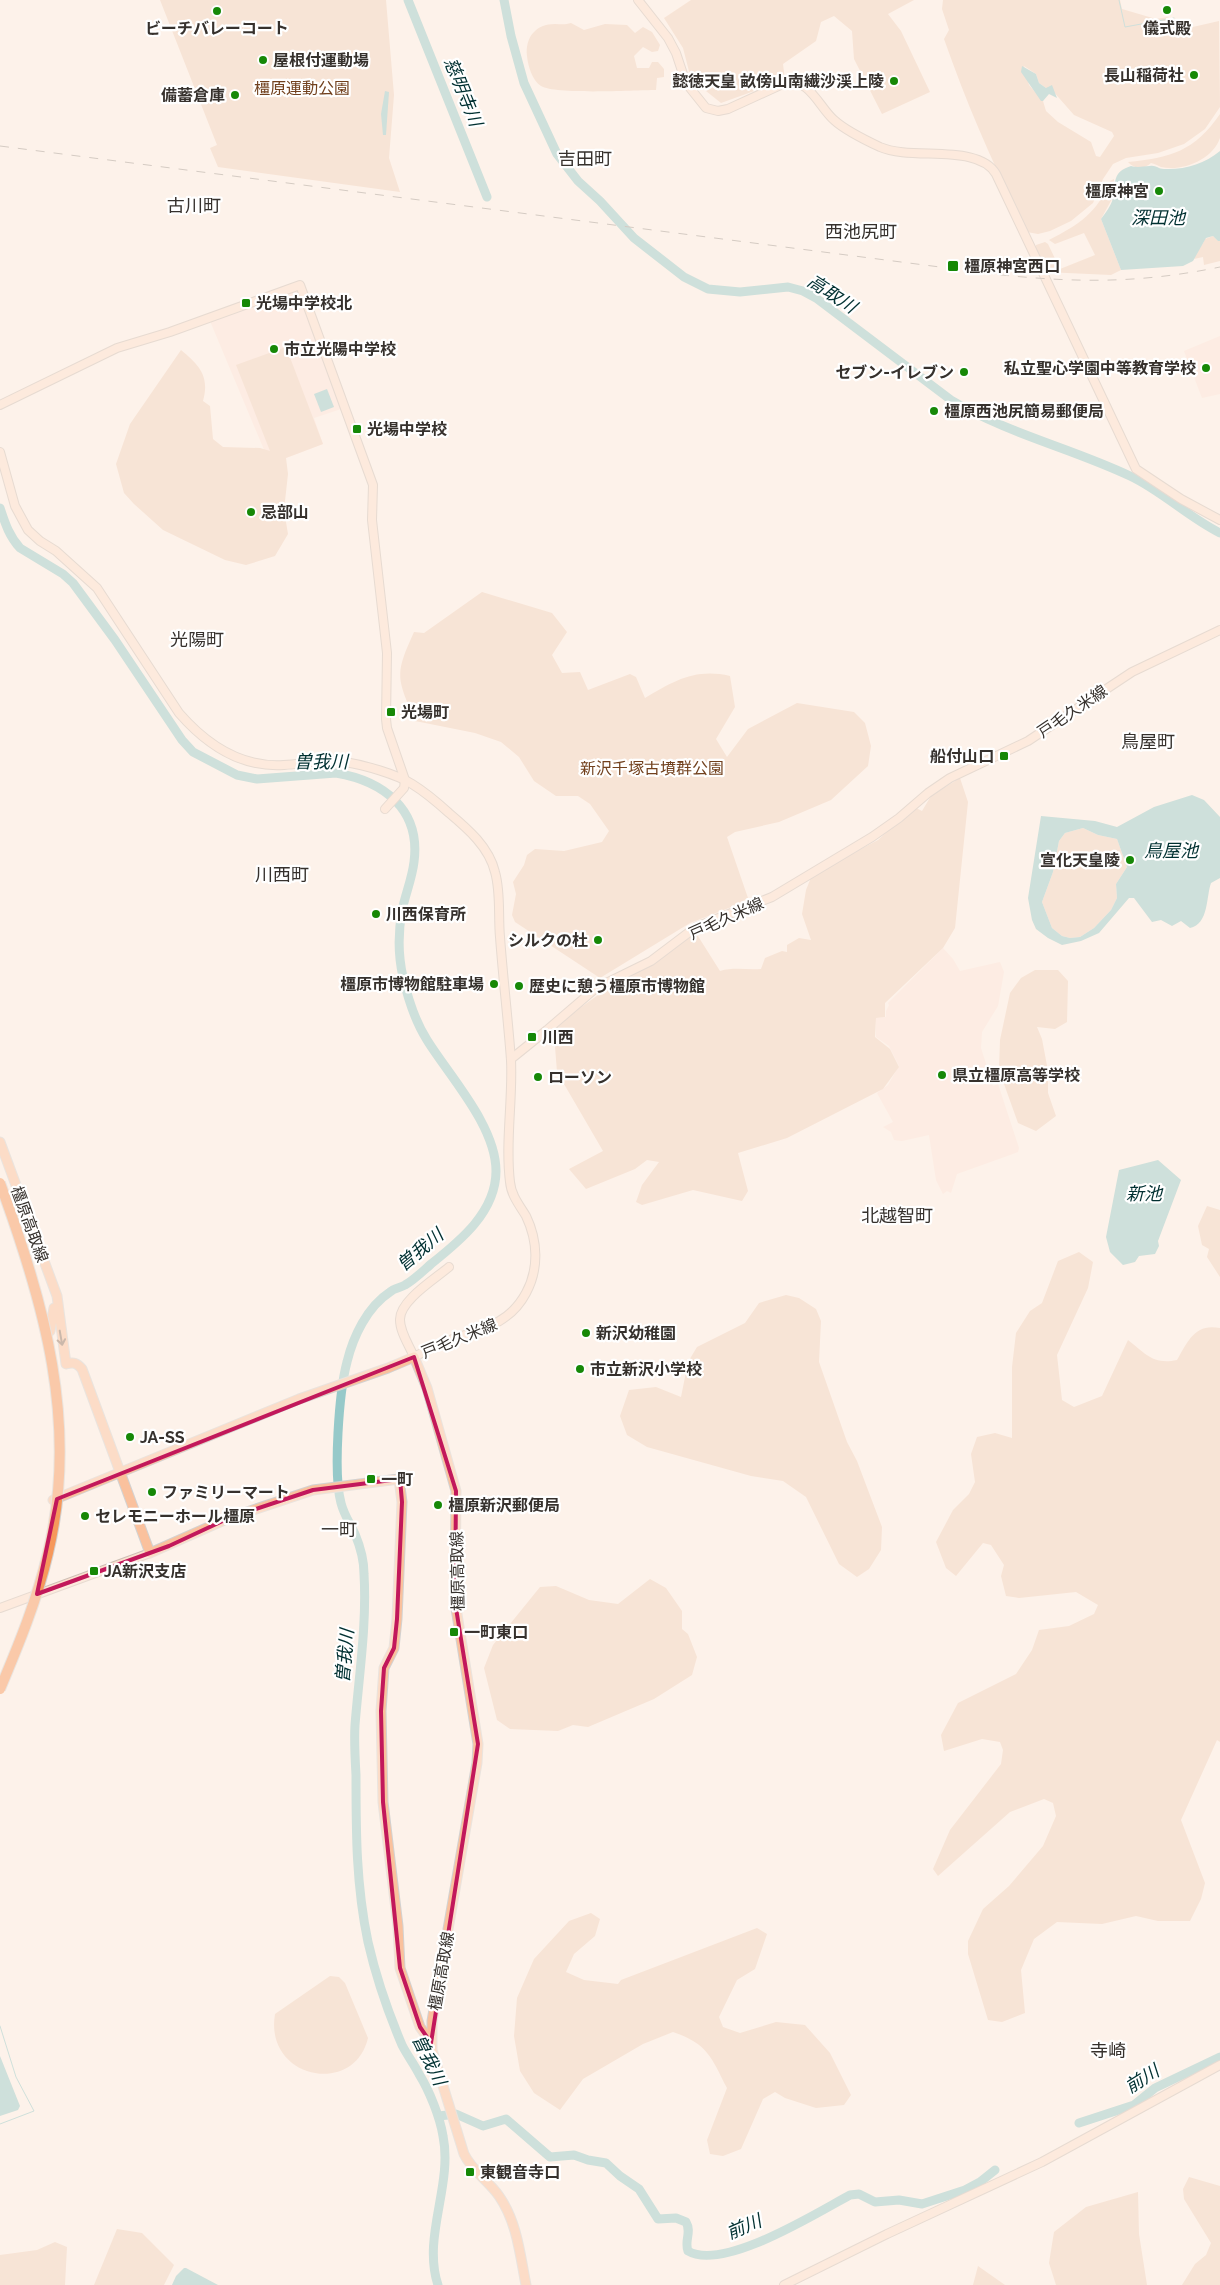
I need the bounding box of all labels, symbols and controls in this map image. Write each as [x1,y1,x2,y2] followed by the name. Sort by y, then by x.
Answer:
[1161,4,1173,16] marker: 儀式殿
[211,5,223,17] marker: ビーチバレーコート
[145,19,289,38] place label: ビーチバレーコート
[1143,19,1191,38] place label: 儀式殿
[273,51,369,70] place label: 屋根付運動場
[257,54,269,66] marker: 屋根付運動場
[440,55,487,131] water label: 慈明寺川
[1104,66,1184,85] place label: 長山稲荷社
[1188,69,1200,81] marker: 長山稲荷社
[672,72,884,91] place label: 懿徳天皇 畝傍山南繊沙渓上陵
[888,75,900,87] marker: 懿徳天皇 畝傍山南繊沙渓上陵
[254,79,350,98] park label: 橿原運動公園
[161,86,225,105] place label: 備蓄倉庫
[229,89,241,101] marker: 備蓄倉庫
[558,148,612,169] district label: 吉田町
[1085,182,1149,201] place label: 橿原神宮
[1153,185,1165,197] marker: 橿原神宮
[167,195,221,216] district label: 古川町
[1131,207,1187,228] water label: 深田池
[825,221,897,242] district label: 西池尻町
[964,257,1060,276] place label: 橿原神宮西口
[946,259,960,273] marker: 橿原神宮西口
[804,270,862,318] water label: 高取川
[256,294,352,313] place label: 光場中学校北
[240,297,252,309] marker: 光場中学校北
[284,340,396,359] place label: 市立光陽中学校
[268,343,280,355] marker: 市立光陽中学校
[1004,359,1196,378] place label: 私立聖心学園中等教育学校
[1200,362,1212,374] marker: 私立聖心学園中等教育学校
[835,363,954,382] place label: セブン-イレブン
[958,366,970,378] marker: セブン-イレブン
[944,402,1104,421] place label: 橿原西池尻簡易郵便局
[928,405,940,417] marker: 橿原西池尻簡易郵便局
[367,420,447,439] place label: 光場中学校
[351,423,363,435] marker: 光場中学校
[261,503,309,522] place label: 忌部山
[245,506,257,518] marker: 忌部山
[170,629,224,650] district label: 光陽町
[1034,681,1111,742] street label: 戸毛久米線
[401,703,449,722] place label: 光場町
[385,706,397,718] marker: 光場町
[1121,731,1175,752] district label: 鳥屋町
[930,747,994,766] place label: 船付山口
[998,750,1010,762] marker: 船付山口
[294,751,350,772] water label: 曽我川
[580,759,724,778] park label: 新沢千塚古墳群公園
[1144,840,1200,861] water label: 鳥屋池
[1040,851,1120,870] place label: 宣化天皇陵
[1124,854,1136,866] marker: 宣化天皇陵
[255,864,309,885] district label: 川西町
[686,894,767,943] street label: 戸毛久米線
[386,905,466,924] place label: 川西保育所
[370,908,382,920] marker: 川西保育所
[508,931,588,950] place label: シルクの杜
[592,934,604,946] marker: シルクの杜
[340,975,484,994] place label: 橿原市博物館駐車場
[529,977,705,996] place label: 歴史に憩う橿原市博物館
[488,978,500,990] marker: 橿原市博物館駐車場
[513,980,525,992] marker: 歴史に憩う橿原市博物館
[542,1028,574,1047] place label: 川西
[526,1031,538,1043] marker: 川西
[952,1066,1080,1085] place label: 県立橿原高等学校
[548,1068,612,1087] place label: ローソン
[936,1069,948,1081] marker: 県立橿原高等学校
[532,1071,544,1083] marker: ローソン
[7,1183,52,1265] street label: 橿原高取線
[1126,1183,1164,1204] water label: 新池
[861,1205,933,1226] district label: 北越智町
[392,1223,449,1275] water label: 曽我川
[419,1315,500,1362] street label: 戸毛久米線
[596,1324,676,1343] place label: 新沢幼稚園
[580,1327,592,1339] marker: 新沢幼稚園
[57,1330,67,1346] one-way arrow
[590,1360,702,1379] place label: 市立新沢小学校
[574,1363,586,1375] marker: 市立新沢小学校
[140,1428,185,1447] place label: JA-SS
[124,1431,136,1443] marker: JA-SS
[381,1470,413,1489] place label: 一町
[365,1473,377,1485] marker: 一町
[162,1483,290,1502] place label: ファミリーマート
[146,1486,158,1498] marker: ファミリーマート
[448,1496,560,1515] place label: 橿原新沢郵便局
[432,1499,444,1511] marker: 橿原新沢郵便局
[95,1507,255,1526] place label: セレモニーホール橿原
[79,1510,91,1522] marker: セレモニーホール橿原
[321,1519,357,1540] district label: 一町
[447,1531,468,1611] street label: 橿原高取線
[104,1562,186,1581] place label: JA新沢支店
[88,1565,100,1577] marker: JA新沢支店
[464,1623,528,1642] place label: 一町東口
[332,1626,357,1684] water label: 曽我川
[448,1626,460,1638] marker: 一町東口
[425,1930,458,2012] street label: 橿原高取線
[408,2031,452,2090] water label: 曽我川
[1090,2040,1126,2061] district label: 寺崎
[1121,2059,1164,2097] water label: 前川
[480,2163,560,2182] place label: 東観音寺口
[464,2166,476,2178] marker: 東観音寺口
[723,2209,766,2243] water label: 前川

